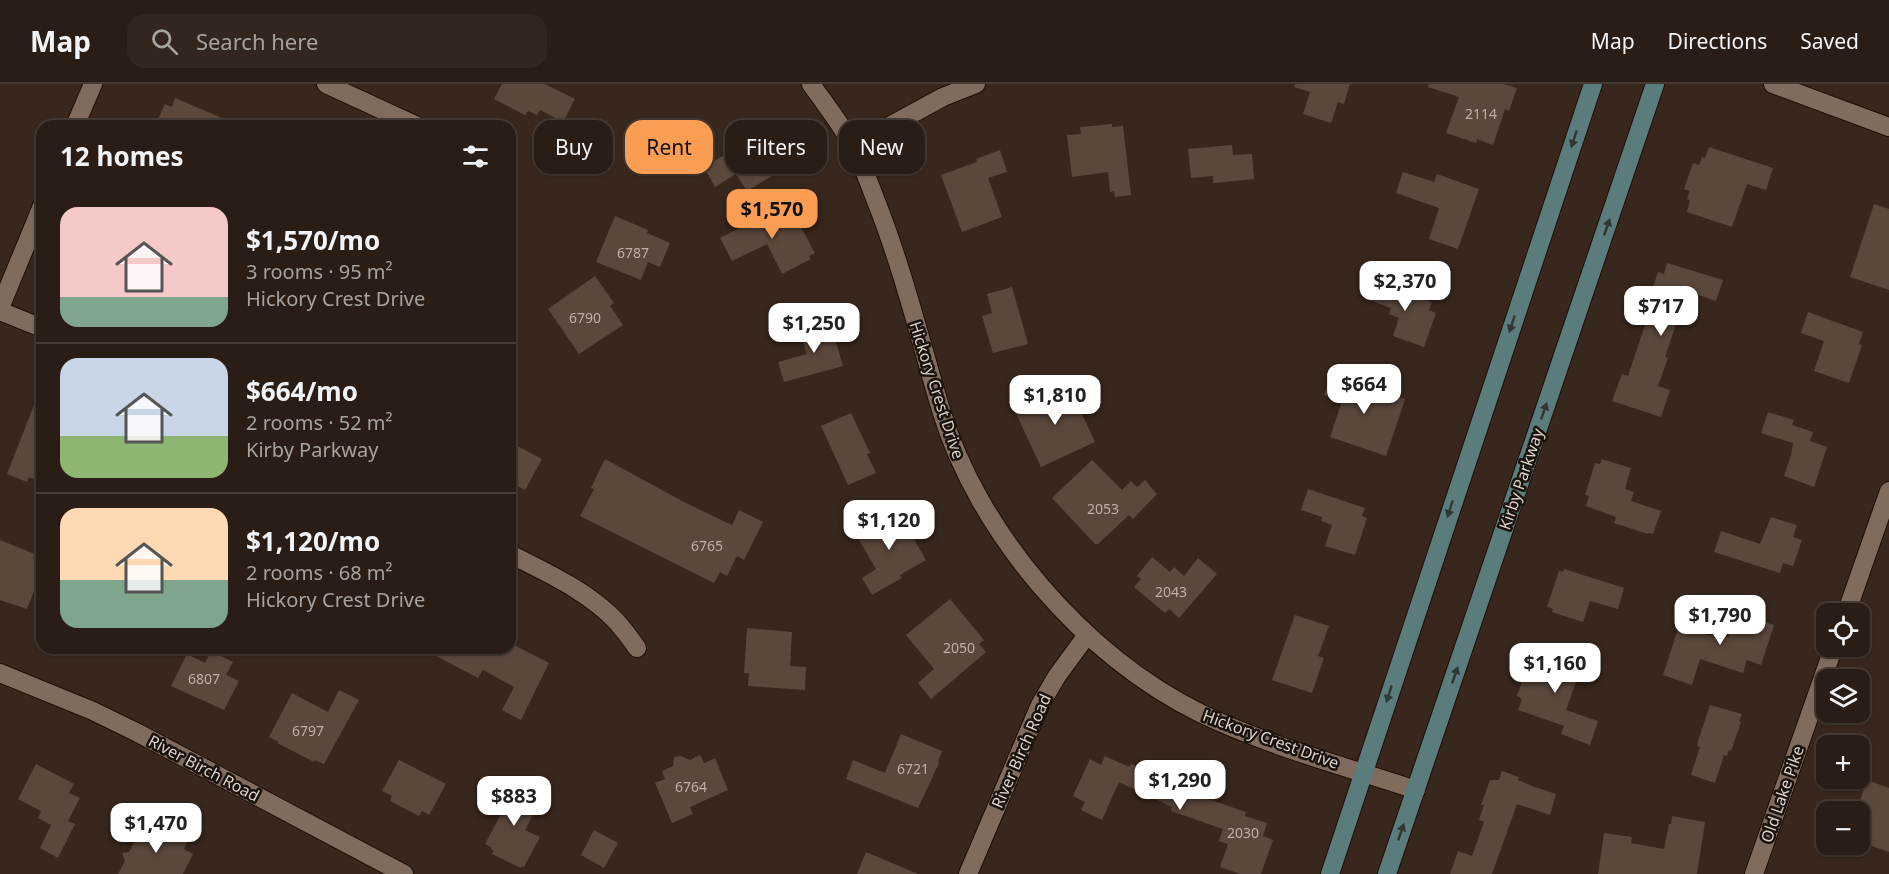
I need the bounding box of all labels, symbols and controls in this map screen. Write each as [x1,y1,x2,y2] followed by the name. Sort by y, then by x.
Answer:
[127,14,547,68] search box
[30,22,91,60] text: Map
[148,25,181,58] icon: search
[196,26,318,56] text: Search here
[1591,27,1635,55] text: Map
[1668,27,1767,55] text: Directions
[1800,27,1859,55] text: Saved
[1465,104,1497,123] house number: 2114
[534,120,613,174] chip: Buy
[625,120,713,174] chip: Rent
[725,120,827,174] chip: Filters
[839,120,925,174] chip: New
[1569,131,1578,149] one-way arrow
[60,138,184,174] text: 12 homes
[459,140,492,173] icon: filters
[723,189,821,240] pin: $1,570
[741,195,803,222] text: $1,570
[1603,218,1612,236] one-way arrow
[246,222,380,258] text: $1,570/mo
[108,231,180,303] icon: home
[617,243,649,262] house number: 6787
[246,258,393,285] text: 3 rooms · 95 m²
[1356,261,1454,312] pin: $2,370
[1374,267,1436,294] text: $2,370
[246,285,425,312] text: Hickory Crest Drive
[1625,286,1697,337] pin: $717
[1638,292,1684,319] text: $717
[765,303,863,354] pin: $1,250
[569,308,601,327] house number: 6790
[783,309,845,336] text: $1,250
[1507,315,1516,333] one-way arrow
[904,318,970,462] street label: Hickory Crest Drive
[1328,364,1400,415] pin: $664
[1341,370,1387,397] text: $664
[246,373,358,409] text: $664/mo
[1006,375,1104,426] pin: $1,810
[1024,381,1086,408] text: $1,810
[108,382,180,454] icon: home
[1540,402,1550,420] one-way arrow
[246,409,393,436] text: 2 rooms · 52 m²
[1493,425,1549,533] street label: Kirby Parkway
[246,436,379,463] text: Kirby Parkway
[1087,499,1119,518] house number: 2053
[840,500,938,551] pin: $1,120
[1445,500,1455,518] one-way arrow
[858,506,920,533] text: $1,120
[246,523,380,559] text: $1,120/mo
[108,532,180,604] icon: home
[691,536,723,555] house number: 6765
[246,559,393,586] text: 2 rooms · 68 m²
[1155,582,1187,601] house number: 2043
[246,586,425,613] text: Hickory Crest Drive
[1671,595,1769,646] pin: $1,790
[1689,601,1751,628] text: $1,790
[1816,603,1870,855] map controls
[1816,603,1870,657] button: locate
[943,638,975,657] house number: 2050
[1506,643,1604,694] pin: $1,160
[1524,649,1586,676] text: $1,160
[1450,666,1460,684] one-way arrow
[188,669,220,688] house number: 6807
[1816,669,1870,723] button: layers
[1383,685,1393,703] one-way arrow
[986,690,1056,812] street label: River Birch Road
[1200,704,1342,774] street label: Hickory Crest Drive
[292,721,324,740] house number: 6797
[145,729,263,807] street label: River Birch Road
[1816,735,1870,789] button: +
[1755,743,1809,845] street label: Old Lake Pike
[897,759,929,778] house number: 6721
[1131,760,1229,811] pin: $1,290
[1149,766,1211,793] text: $1,290
[478,776,550,827] pin: $883
[675,777,707,796] house number: 6764
[491,782,537,809] text: $883
[1816,801,1870,855] button: −
[107,803,205,854] pin: $1,470
[125,809,187,836] text: $1,470
[1227,823,1259,842] house number: 2030
[1397,823,1407,841] one-way arrow

